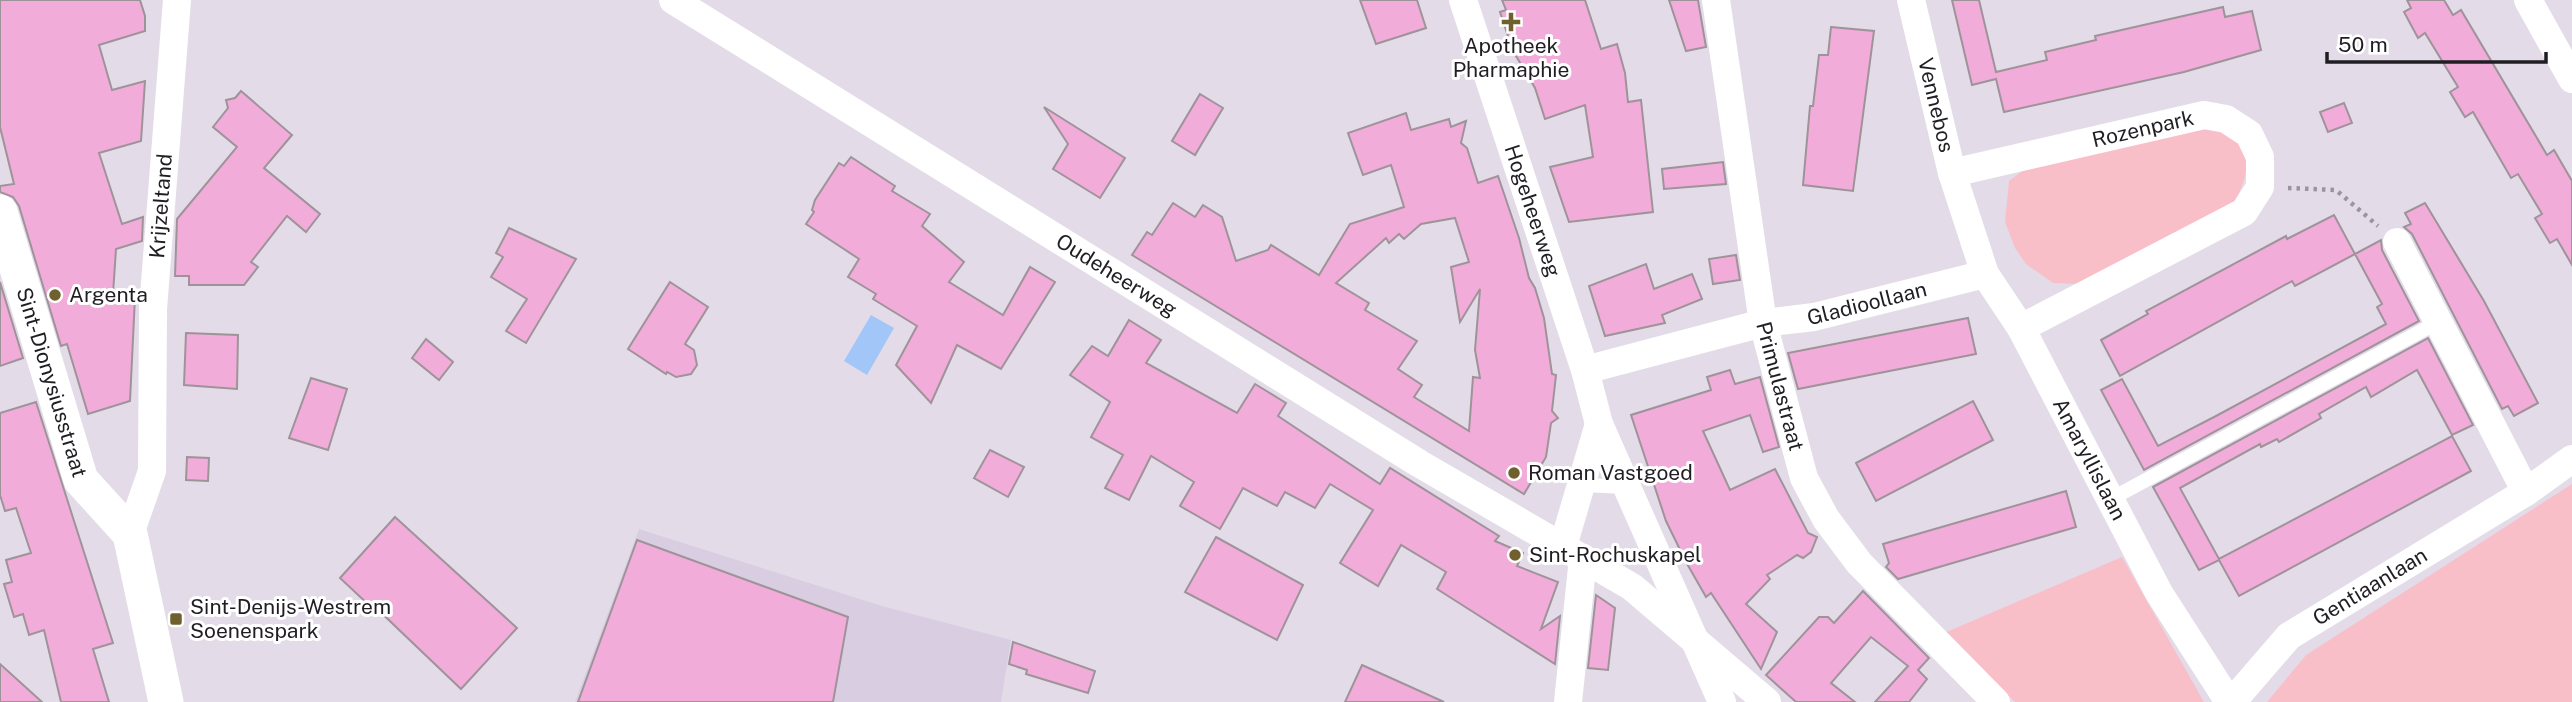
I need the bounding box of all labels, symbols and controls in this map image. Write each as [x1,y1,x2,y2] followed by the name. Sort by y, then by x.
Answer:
[1503,14,1519,30] marker: Apotheek Pharmaphie
[2327,21,2546,65] scale bar
[2338,32,2388,57] text: 50 m
[1453,33,1569,82] place label: Apotheek Pharmaphie
[1913,55,1960,155] street label: Vennebos
[2090,105,2196,152] street label: Rozenpark
[1500,141,1566,280] street label: Hogeheerweg
[144,153,177,259] street label: Krijzeltand
[1052,228,1182,322] street label: Oudeheerweg
[1804,276,1929,330] street label: Gladioollaan
[69,282,148,307] place label: Argenta
[11,284,92,480] street label: Sint-Dionysiusstraat
[47,287,63,303] marker: Argenta
[1751,319,1809,454] street label: Primulastraat
[2048,394,2132,524] street label: Amaryllislaan
[1528,460,1693,485] place label: Roman Vastgoed
[1506,465,1522,481] marker: Roman Vastgoed
[1529,542,1701,567] place label: Sint-Rochuskapel
[2308,542,2431,631] street label: Gentiaanlaan
[1507,547,1523,563] marker: Sint-Rochuskapel
[190,594,391,643] place label: Sint-Denijs-Westrem Soenenspark
[168,611,184,627] marker: Sint-Denijs-Westrem Soenenspark

